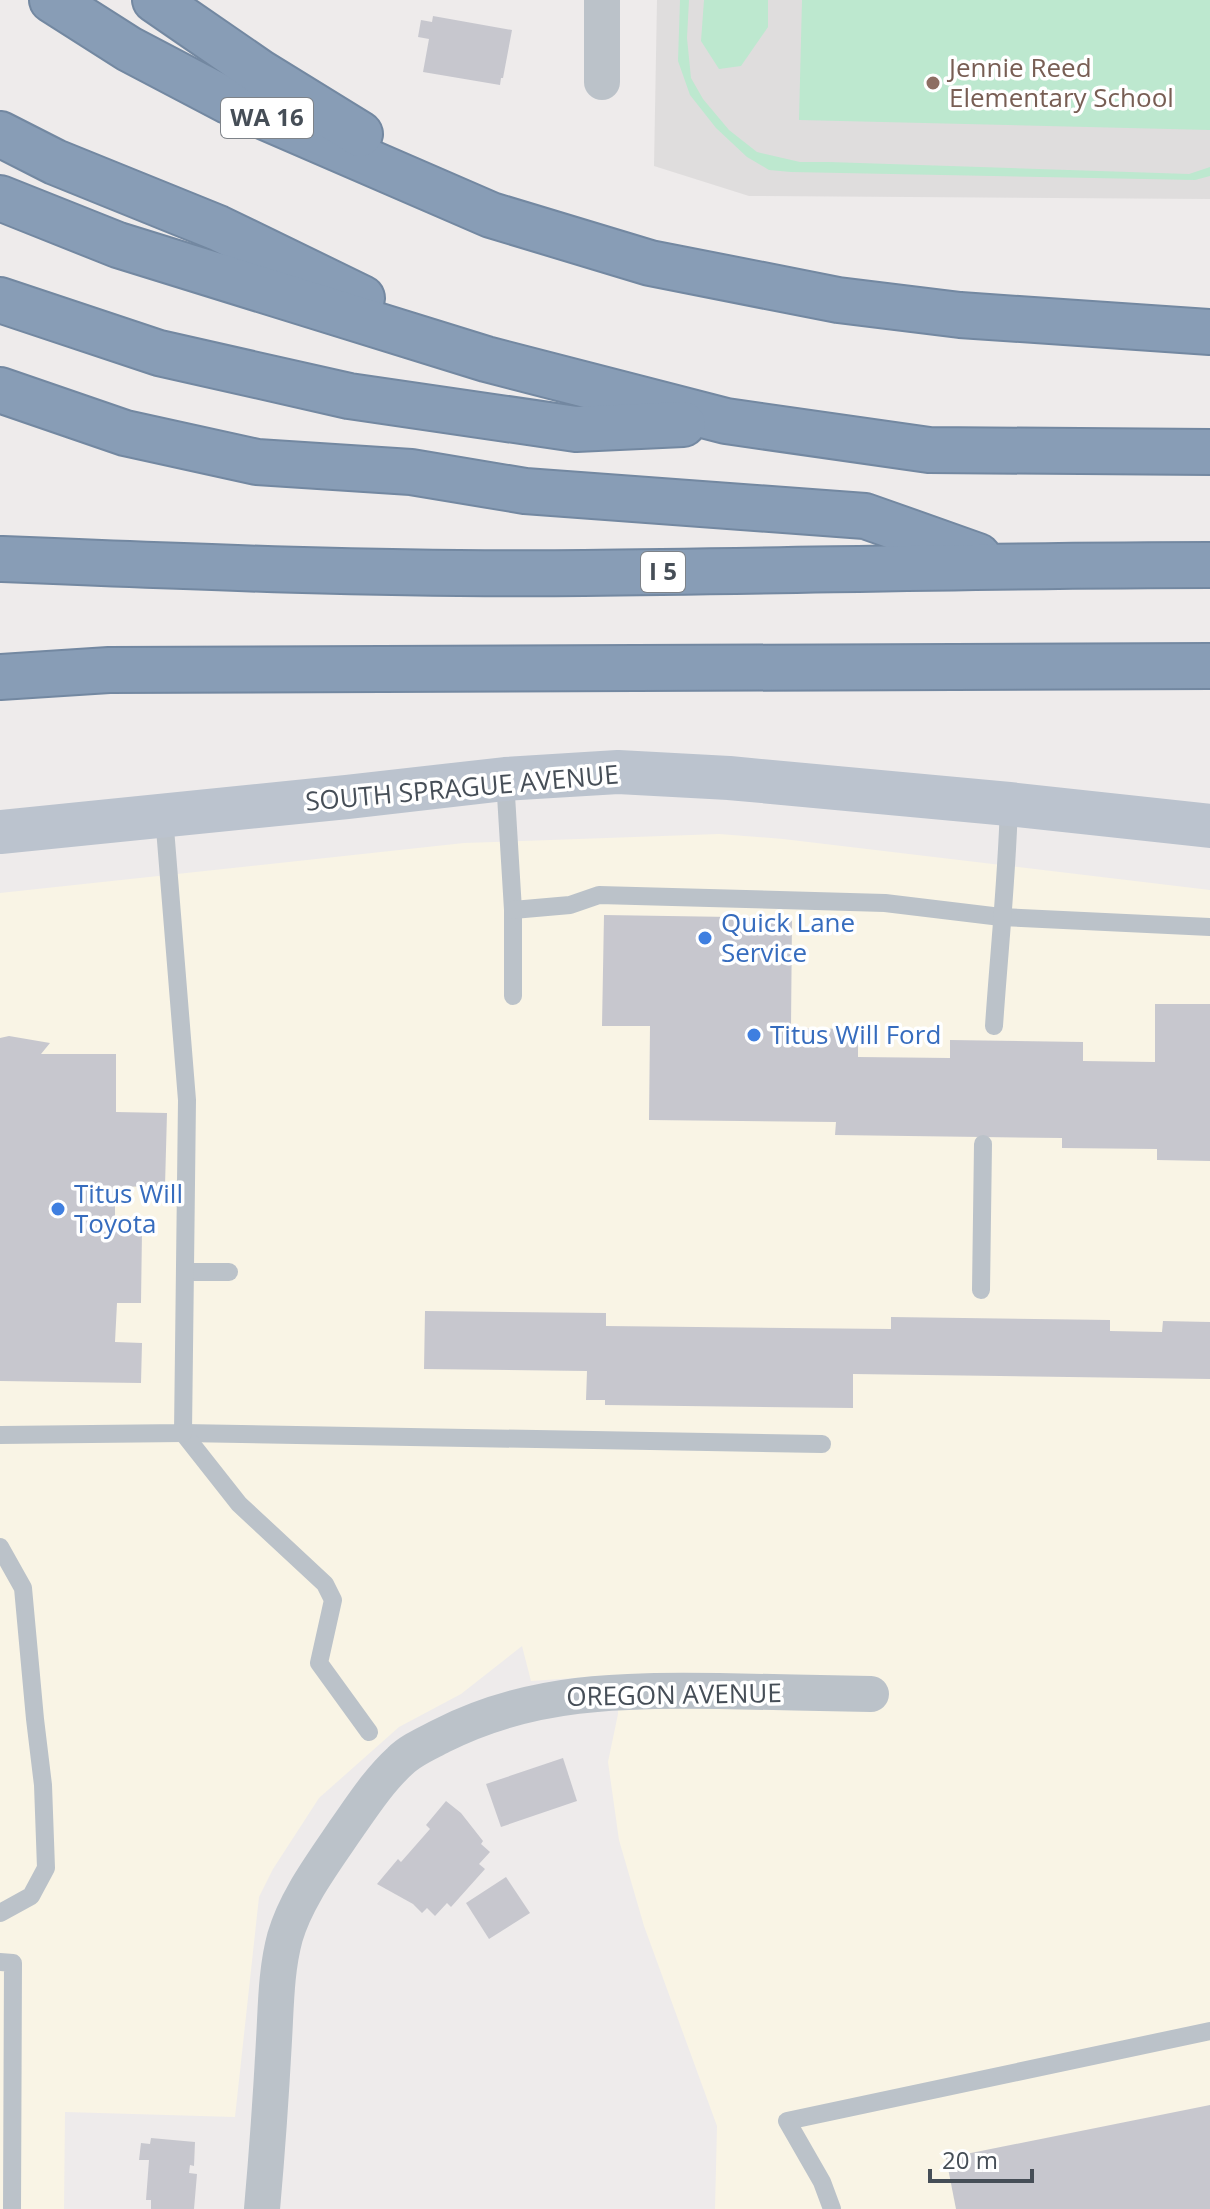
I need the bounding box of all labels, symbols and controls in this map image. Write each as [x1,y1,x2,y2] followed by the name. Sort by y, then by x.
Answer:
[946,49,1174,115] place label: Jennie Reed Elementary School
[924,74,942,92] marker: Jennie Reed Elementary School
[221,98,313,138] road number: WA 16
[641,552,685,592] road number: I 5
[304,755,620,819] street label: SOUTH SPRAGUE AVENUE
[721,904,855,970] place label: Quick Lane Service
[696,929,714,947] marker: Quick Lane Service
[770,1016,941,1052] place label: Titus Will Ford
[745,1026,763,1044] marker: Titus Will Ford
[74,1175,183,1241] place label: Titus Will Toyota
[49,1200,67,1218] marker: Titus Will Toyota
[566,1674,782,1714] street label: OREGON AVENUE
[930,2133,1032,2183] scale bar
[942,2143,998,2176] text: 20 m

